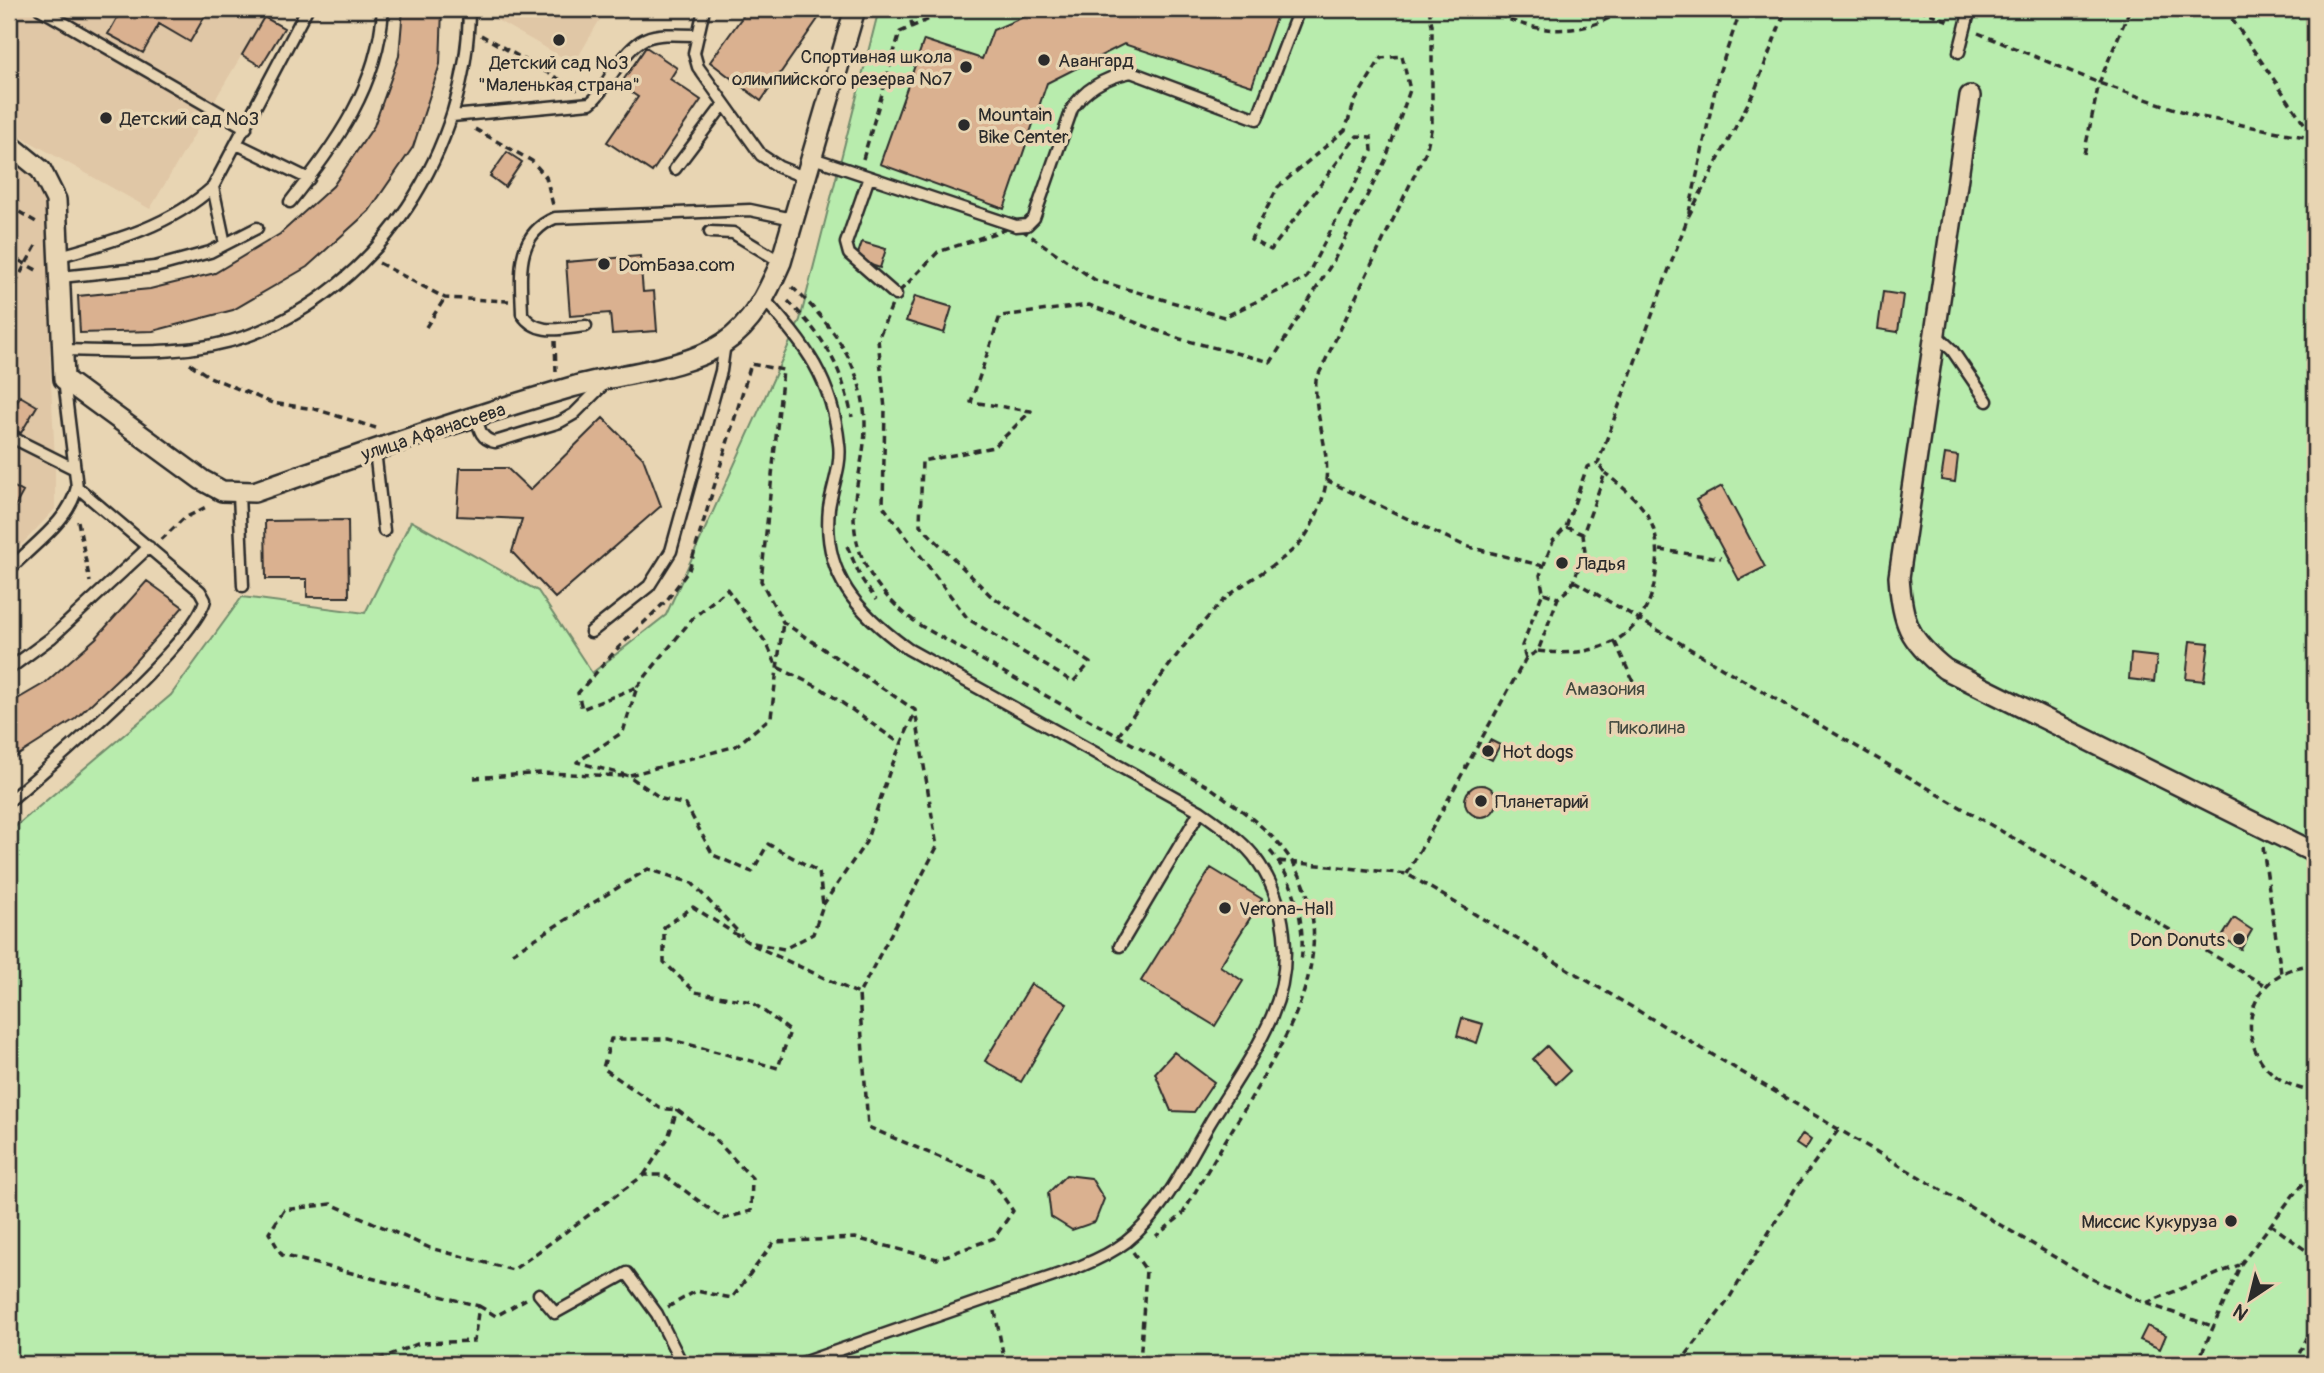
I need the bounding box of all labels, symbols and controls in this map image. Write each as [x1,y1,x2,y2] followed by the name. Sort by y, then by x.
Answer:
[551,32,567,48] marker: Детский сад №3 "Маленькая страна"
[732,45,952,91] place label: Спортивная школа олимпийского резерва №7
[1058,49,1134,73] place label: Авангард
[478,51,640,97] place label: Детский сад №3 "Маленькая страна"
[1036,52,1052,68] marker: Авангард
[958,59,974,75] marker: Спортивная школа олимпийского резерва №7
[978,103,1069,149] place label: Mountain Bike Center
[119,107,259,131] place label: Детский сад №3
[98,110,114,126] marker: Детский сад №3
[956,117,972,133] marker: Mountain Bike Center
[618,253,735,277] place label: DomБаза.com
[596,256,612,272] marker: DomБаза.com
[357,397,509,467] street label: улица Афанасьева
[1575,552,1625,576] place label: Ладья
[1554,555,1570,571] marker: Ладья
[1565,677,1645,701] park label: Амазония
[1609,716,1685,740] park label: Пиколина
[1502,740,1574,764] place label: Hot dogs
[1480,743,1496,759] marker: Hot dogs
[1495,790,1589,814] place label: Планетарий
[1473,793,1489,809] marker: Планетарий
[1239,897,1334,921] place label: Verona-Hall
[1217,900,1233,916] marker: Verona-Hall
[2130,928,2225,952] place label: Don Donuts
[2231,931,2247,947] marker: Don Donuts
[2081,1210,2217,1234] place label: Миссис Кукуруза
[2223,1213,2239,1229] marker: Миссис Кукуруза
[2216,1264,2286,1334] north arrow
[2229,1299,2253,1326] text: N

